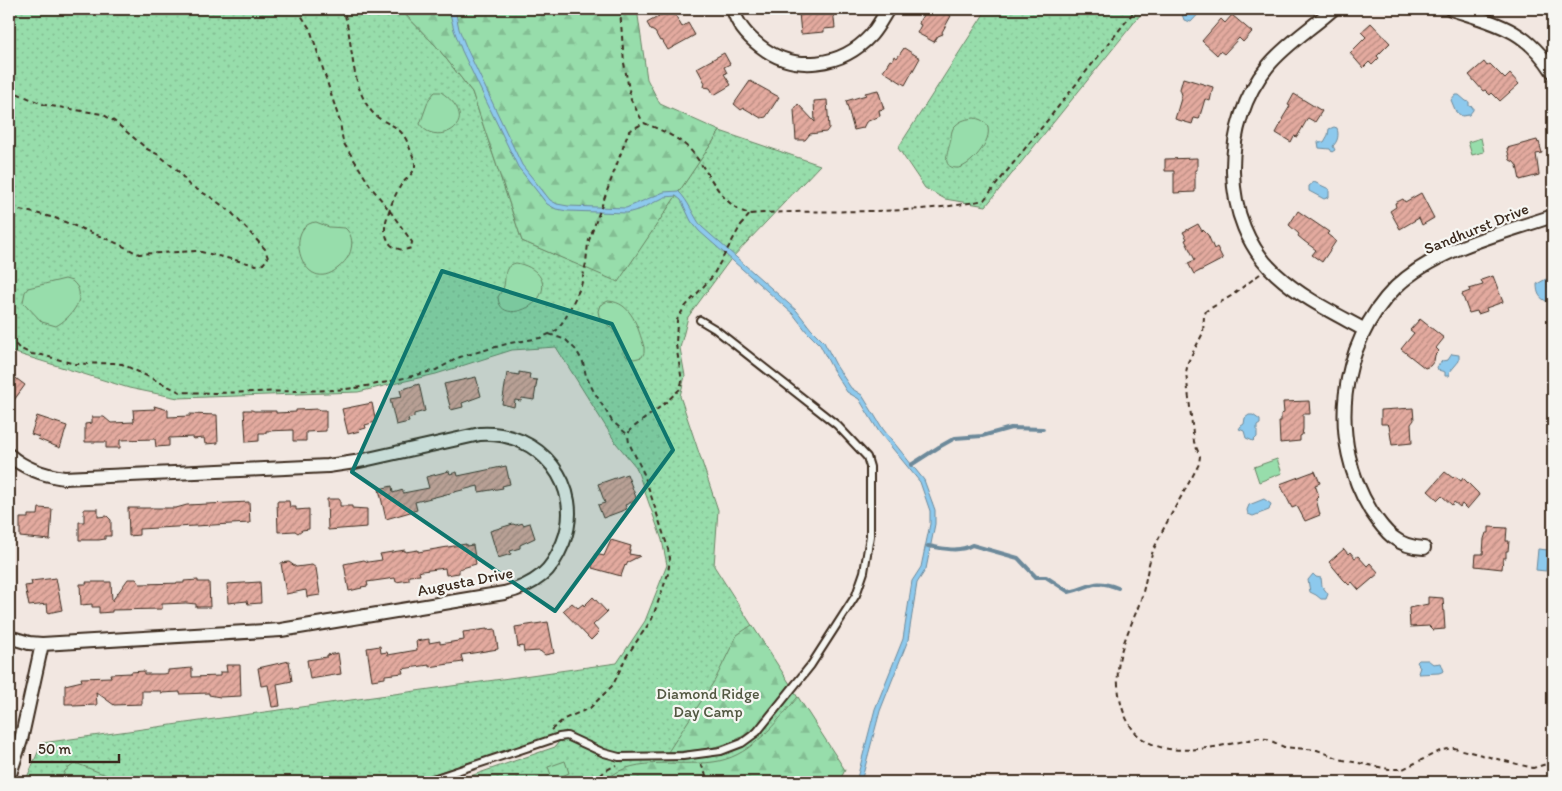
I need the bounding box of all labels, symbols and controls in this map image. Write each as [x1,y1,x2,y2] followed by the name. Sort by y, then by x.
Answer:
[1421,199,1531,258] street label: Sandhurst Drive
[416,563,515,600] street label: Augusta Drive
[656,684,760,721] park label: Diamond Ridge Day Camp
[30,731,119,763] scale bar
[38,740,71,758] text: 50 m

